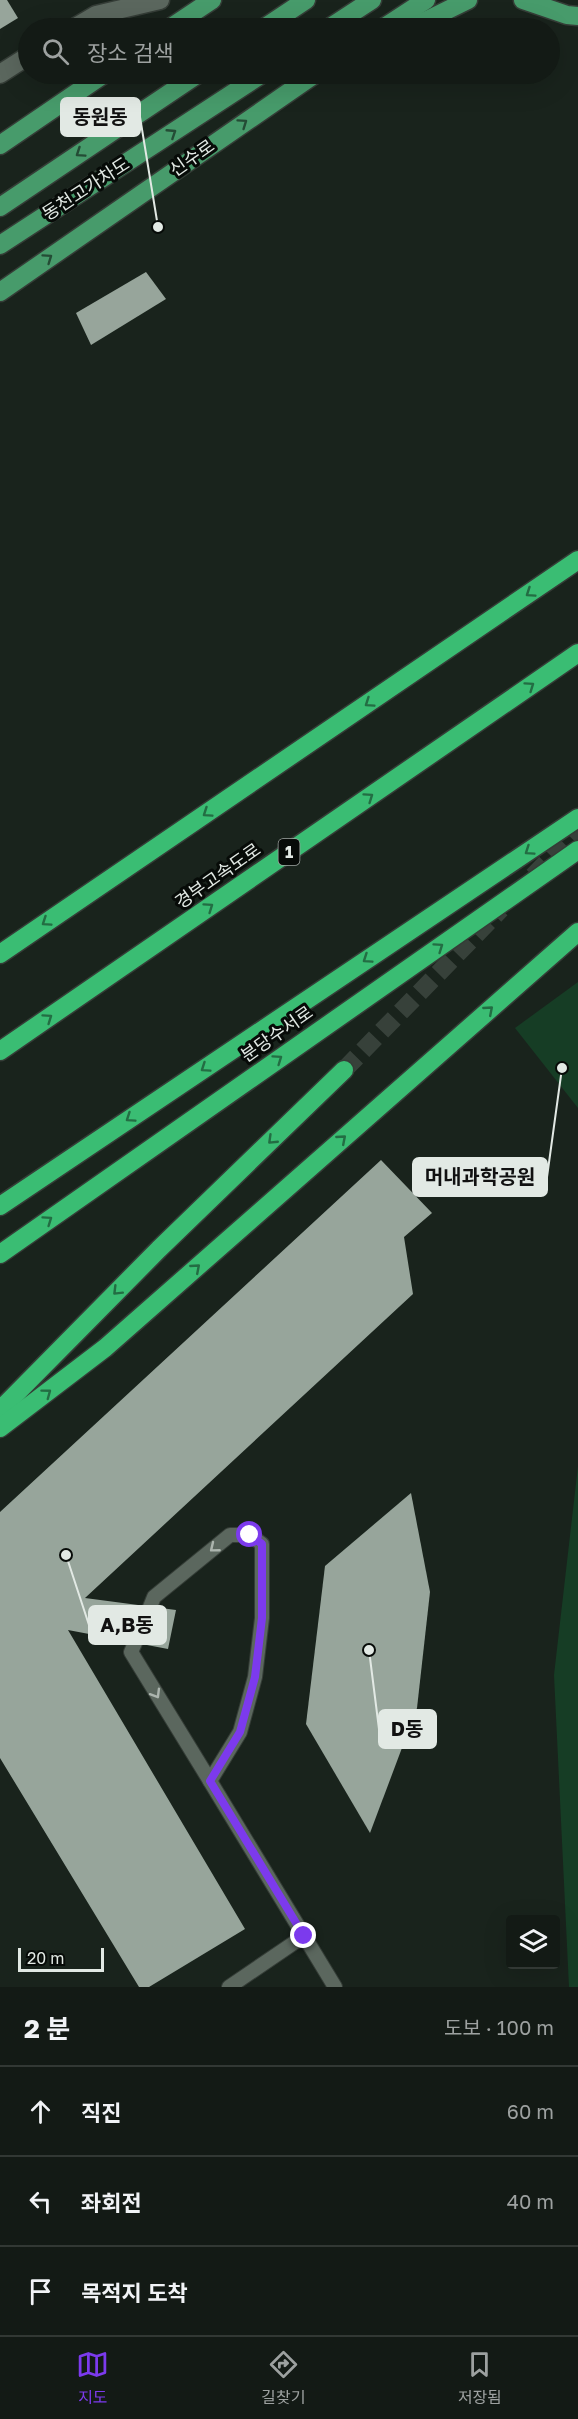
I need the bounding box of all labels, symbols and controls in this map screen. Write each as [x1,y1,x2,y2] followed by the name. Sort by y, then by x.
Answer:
[18,18,560,84] search box
[39,35,72,68] icon: search
[87,39,173,66] text: 장소 검색
[61,98,140,136] callout: 동원동
[72,104,128,128] text: 동원동
[236,119,247,130] one-way arrow
[165,129,176,140] one-way arrow
[165,134,218,180] street label: 신수로
[75,146,86,157] one-way arrow
[38,152,133,224] street label: 동천고가차도
[41,254,52,265] one-way arrow
[525,586,536,597] one-way arrow
[523,682,534,693] one-way arrow
[364,696,375,707] one-way arrow
[363,793,374,804] one-way arrow
[203,806,214,817] one-way arrow
[170,838,264,913] street label: 경부고속도로
[278,839,300,865] road number: 1
[525,844,536,855] one-way arrow
[202,903,213,914] one-way arrow
[42,915,53,926] one-way arrow
[432,943,443,954] one-way arrow
[363,952,374,963] one-way arrow
[236,1000,317,1066] street label: 분당수서로
[482,1006,493,1017] one-way arrow
[42,1014,53,1025] one-way arrow
[271,1055,282,1066] one-way arrow
[201,1061,212,1072] one-way arrow
[126,1111,137,1122] one-way arrow
[268,1133,278,1144] one-way arrow
[336,1135,346,1146] one-way arrow
[413,1158,547,1196] callout: 머내과학공원
[425,1164,535,1188] text: 머내과학공원
[41,1216,52,1227] one-way arrow
[189,1264,200,1275] one-way arrow
[114,1283,125,1294] one-way arrow
[40,1389,51,1400] one-way arrow
[236,1521,262,1547] route start
[210,1541,221,1552] one-way arrow
[89,1606,166,1644] callout: A,B동
[100,1612,154,1636] text: A,B동
[149,1687,160,1698] one-way arrow
[379,1710,436,1748] callout: D동
[391,1716,423,1740] text: D동
[506,1915,560,1969] map controls
[506,1915,560,1969] button: layers
[290,1922,316,1948] route end
[18,1945,104,1972] scale bar
[27,1948,64,1968] text: 20 m
[24,2013,70,2044] text: 2 분
[444,2015,554,2039] text: 도보 · 100 m
[24,2095,57,2128] icon: ahead
[81,2099,121,2126] text: 직진
[507,2099,554,2123] text: 60 m
[24,2185,57,2218] icon: left
[81,2189,142,2216] text: 좌회전
[507,2189,554,2213] text: 40 m
[24,2275,57,2308] icon: arrive
[81,2279,188,2306] text: 목적지 도착
[76,2348,109,2408] tab: 지도
[261,2348,306,2408] tab: 길찾기
[458,2348,502,2408] tab: 저장됨

